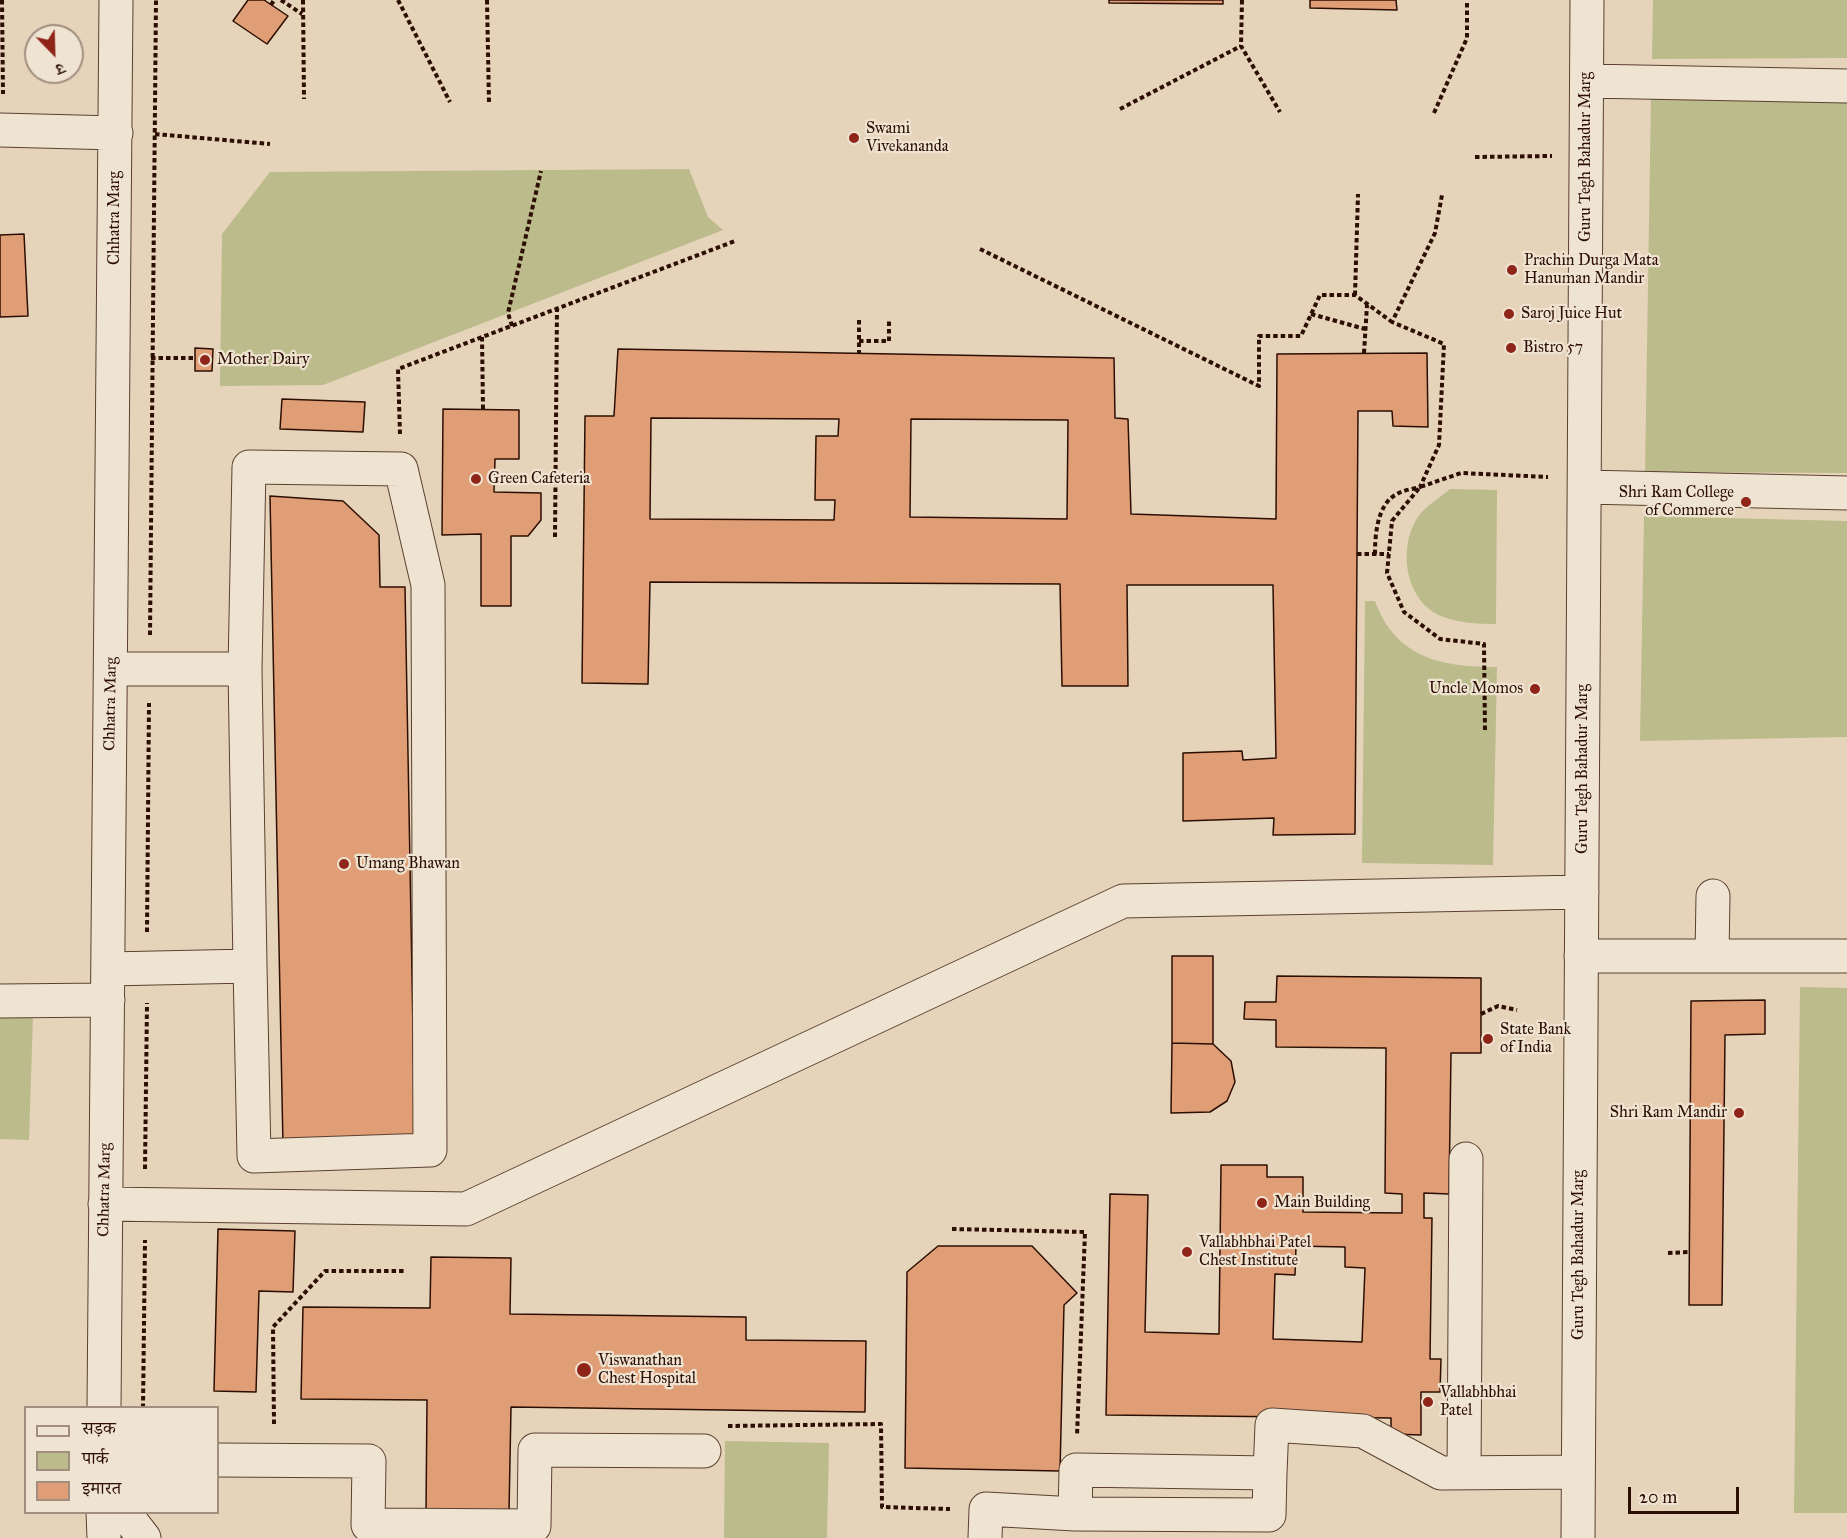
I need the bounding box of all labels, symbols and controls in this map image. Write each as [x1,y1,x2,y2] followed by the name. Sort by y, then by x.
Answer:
[24,24,84,84] north arrow
[53,59,68,80] text: उ
[1576,72,1596,242] street label: Guru Tegh Bahadur Marg
[866,119,948,157] place label: Swami Vivekananda
[847,131,861,145] marker: Swami Vivekananda
[105,171,125,265] street label: Chhatra Marg
[1524,251,1658,289] place label: Prachin Durga Mata Hanuman Mandir
[1505,263,1519,277] marker: Prachin Durga Mata Hanuman Mandir
[1521,304,1622,324] place label: Saroj Juice Hut
[1502,307,1516,321] marker: Saroj Juice Hut
[1523,338,1583,358] place label: Bistro 57
[1504,341,1518,355] marker: Bistro 57
[217,350,309,370] place label: Mother Dairy
[198,353,212,367] marker: Mother Dairy
[488,469,590,489] place label: Green Cafeteria
[469,472,483,486] marker: Green Cafeteria
[1619,483,1734,521] place label: Shri Ram College of Commerce
[1739,495,1753,509] marker: Shri Ram College of Commerce
[101,657,121,751] street label: Chhatra Marg
[1429,679,1523,699] place label: Uncle Momos
[1528,682,1542,696] marker: Uncle Momos
[1573,684,1593,854] street label: Guru Tegh Bahadur Marg
[356,854,460,874] place label: Umang Bhawan
[337,857,351,871] marker: Umang Bhawan
[1500,1020,1571,1058] place label: State Bank of India
[1481,1032,1495,1046] marker: State Bank of India
[1610,1103,1727,1123] place label: Shri Ram Mandir
[1732,1106,1746,1120] marker: Shri Ram Mandir
[95,1143,115,1237] street label: Chhatra Marg
[1569,1170,1589,1340] street label: Guru Tegh Bahadur Marg
[1274,1193,1370,1213] place label: Main Building
[1255,1196,1269,1210] marker: Main Building
[1199,1233,1311,1271] place label: Vallabhbhai Patel Chest Institute
[1180,1245,1194,1259] marker: Vallabhbhai Patel Chest Institute
[598,1351,696,1389] place label: Viswanathan Chest Hospital
[575,1361,593,1379] marker: Viswanathan Chest Hospital
[1440,1383,1516,1421] place label: Vallabhbhai Patel
[1421,1395,1435,1409] marker: Vallabhbhai Patel
[24,1406,219,1514] legend
[82,1417,116,1439] text: सड़क
[82,1447,109,1469] text: पार्क
[1631,1475,1742,1513] scale bar
[82,1477,121,1499] text: इमारत
[1639,1486,1677,1508] text: 20 m

